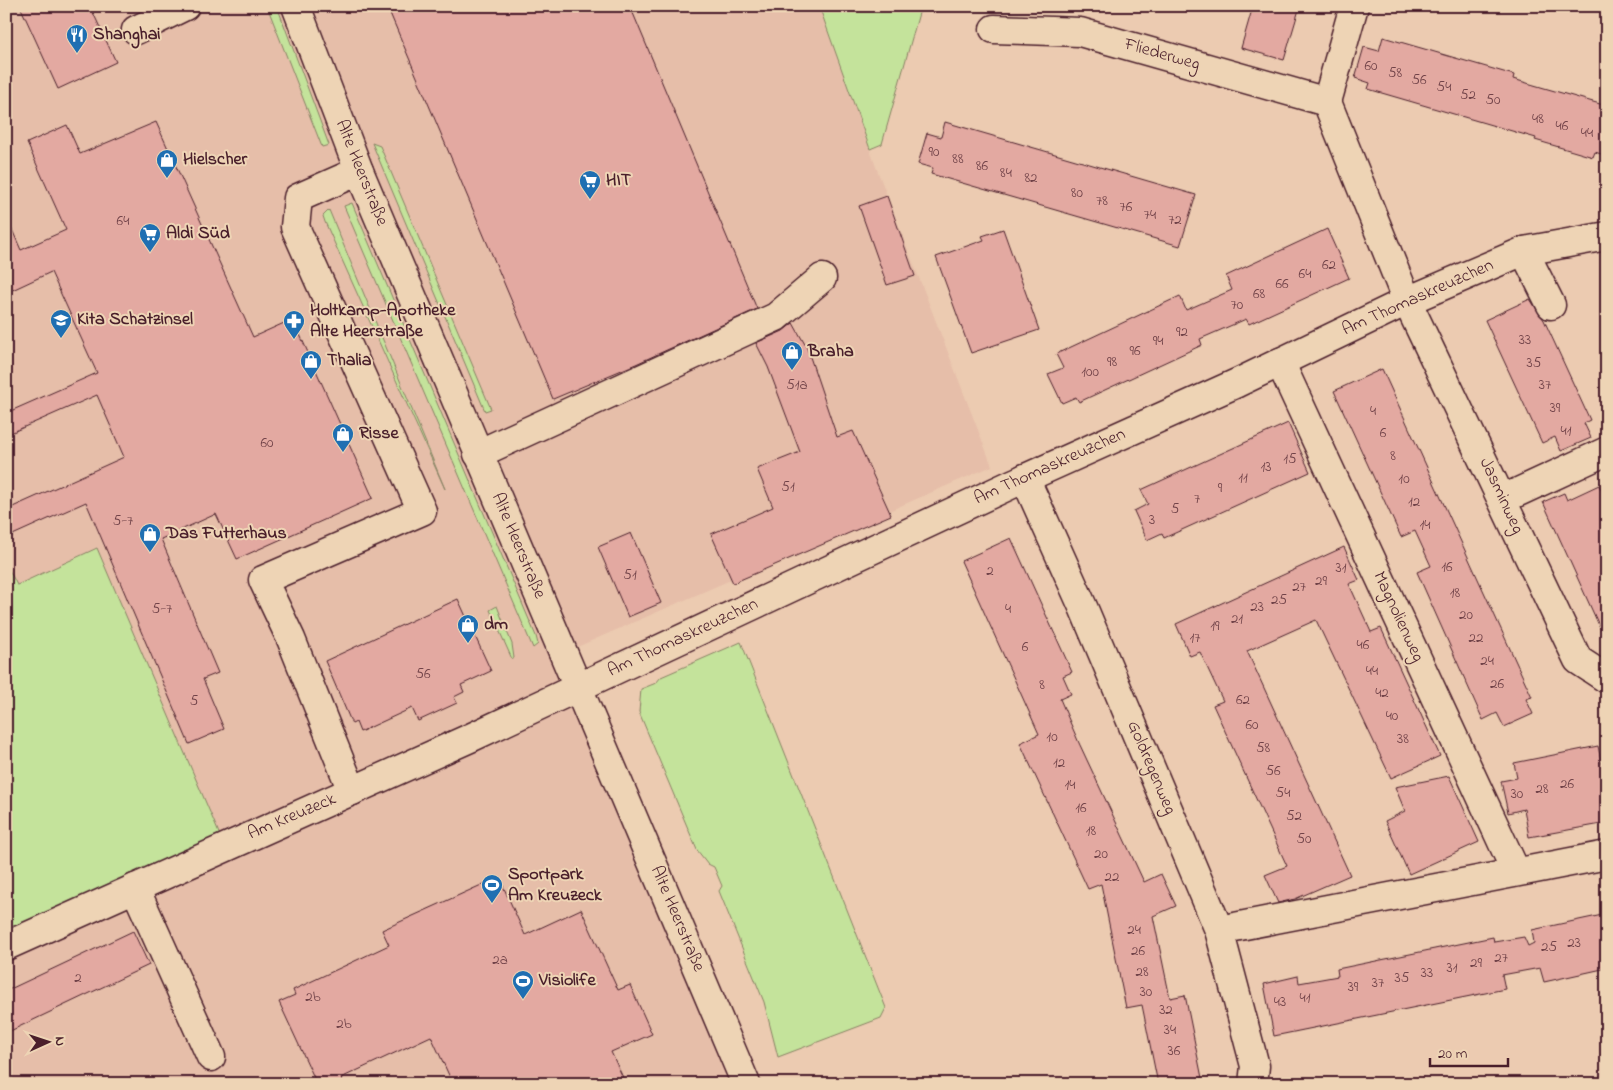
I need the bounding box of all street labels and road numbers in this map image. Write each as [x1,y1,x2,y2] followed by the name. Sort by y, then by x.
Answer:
[1120,32,1203,79] street label: Fliederweg
[328,116,395,231] street label: Alte Heerstraße
[1338,253,1498,343] street label: Am Thomaskreuzchen
[970,422,1130,512] street label: Am Thomaskreuzchen
[1471,453,1530,539] street label: Jasminweg
[484,489,552,604] street label: Alte Heerstraße
[1365,567,1430,667] street label: Magnolienweg
[603,592,763,684] street label: Am Thomaskreuzchen
[1119,717,1182,819] street label: Goldregenweg
[244,787,340,847] street label: Am Kreuzeck
[643,862,711,977] street label: Alte Heerstraße

